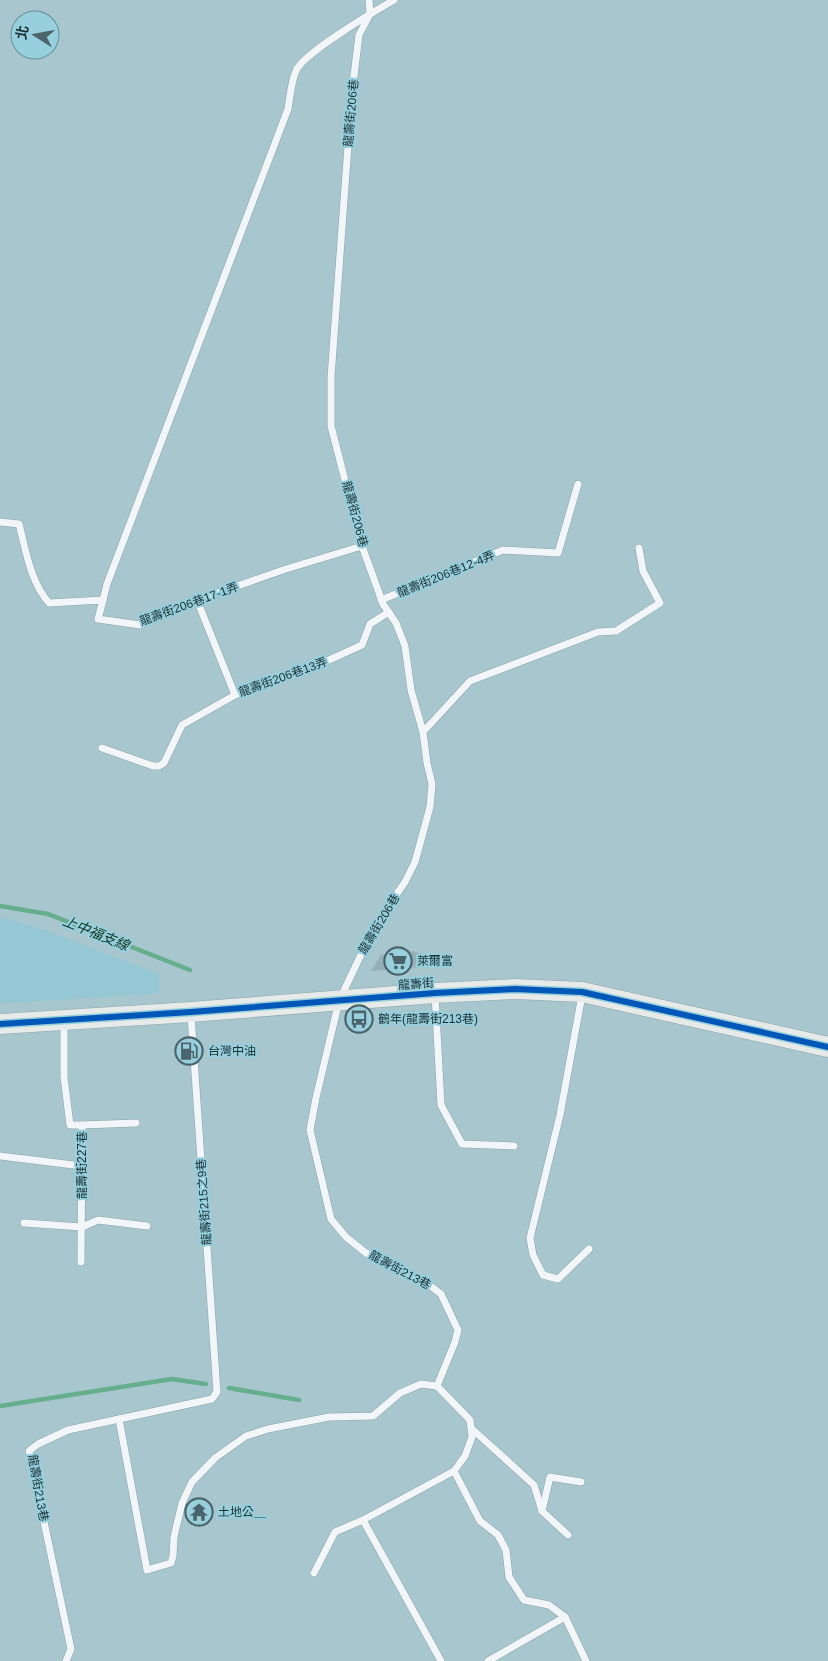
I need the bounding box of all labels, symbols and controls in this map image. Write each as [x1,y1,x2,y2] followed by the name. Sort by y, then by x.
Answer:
[10,10,60,60] north arrow
[13,24,31,41] text: 北
[341,79,361,147] street label: 龍壽街206巷
[339,479,371,549] street label: 龍壽街206巷
[395,548,497,600] street label: 龍壽街206巷12-4弄
[138,580,240,628] street label: 龍壽街206巷17-1弄
[237,654,329,700] street label: 龍壽街206巷13弄
[355,891,403,957] street label: 龍壽街206巷
[61,912,133,954] water label: 上中福支線
[383,946,413,976] supermarket icon: 萊爾富
[417,954,453,968] place label: 萊爾富
[398,976,434,992] street label: 龍壽街
[344,1004,374,1034] bus stop icon: 鶴年(龍壽街213巷)
[378,1012,478,1026] place label: 鶴年(龍壽街213巷)
[174,1036,204,1066] fuel station icon: 台灣中油
[208,1044,256,1058] place label: 台灣中油
[75,1131,89,1199] street label: 龍壽街227巷
[194,1158,214,1246] street label: 龍壽街215之9巷
[367,1248,433,1292] street label: 龍壽街213巷
[25,1453,51,1523] street label: 龍壽街213巷
[184,1497,214,1527] temple icon: 土地公＿
[218,1505,266,1519] place label: 土地公＿

